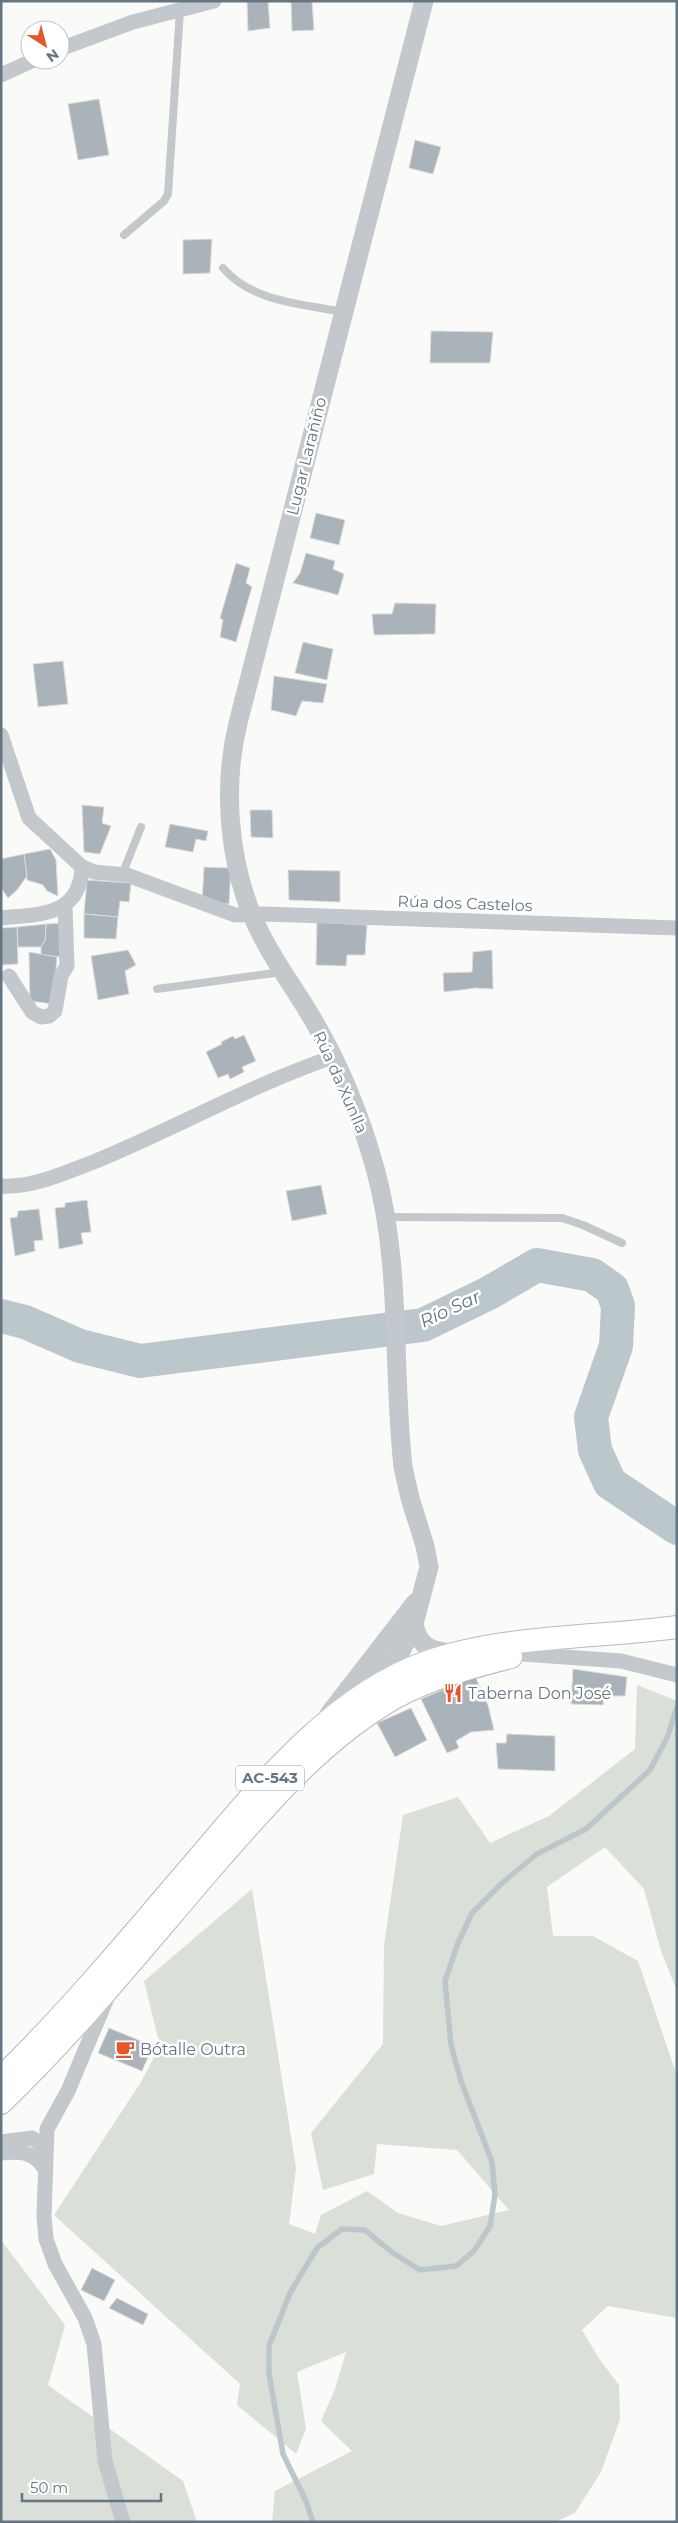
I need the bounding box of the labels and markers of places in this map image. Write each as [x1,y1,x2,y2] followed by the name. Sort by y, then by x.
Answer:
[442,1682,464,1704] restaurant icon: Taberna Don José
[468,1684,611,1703] place label: Taberna Don José
[114,2038,136,2060] cafe icon: Bótalle Outra
[140,2040,246,2059] place label: Bótalle Outra

